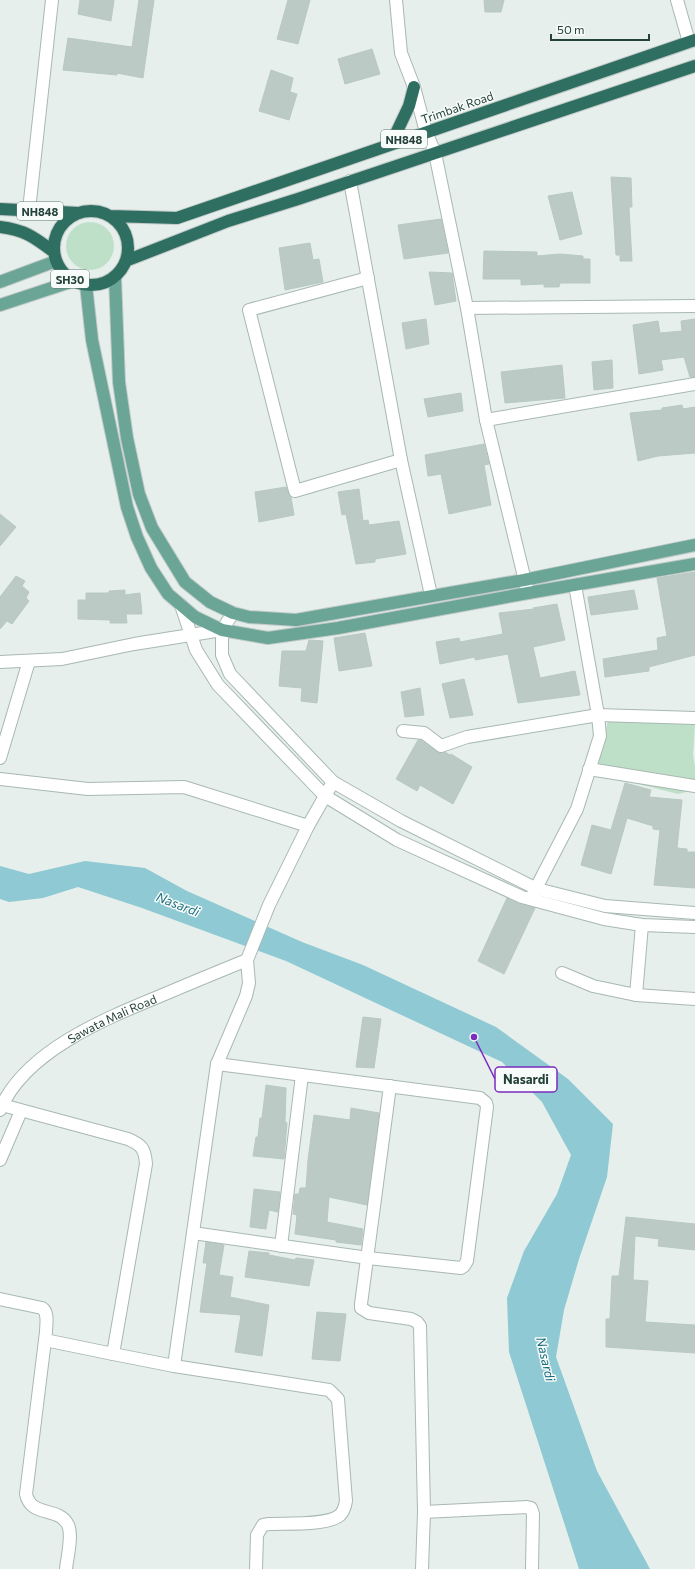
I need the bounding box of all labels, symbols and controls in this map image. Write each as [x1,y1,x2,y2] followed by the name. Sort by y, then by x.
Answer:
[551,16,649,42] scale bar
[557,22,585,36] text: 50 m
[419,88,495,126] street label: Trimbak Road
[381,130,427,148] road number: NH848
[17,202,63,220] road number: NH848
[51,270,89,288] road number: SH30
[154,888,203,920] water label: Nasardi
[65,991,158,1046] street label: Sawata Mali Road
[495,1067,557,1092] callout: Nasardi
[503,1071,549,1087] text: Nasardi
[533,1335,559,1383] water label: Nasardi

